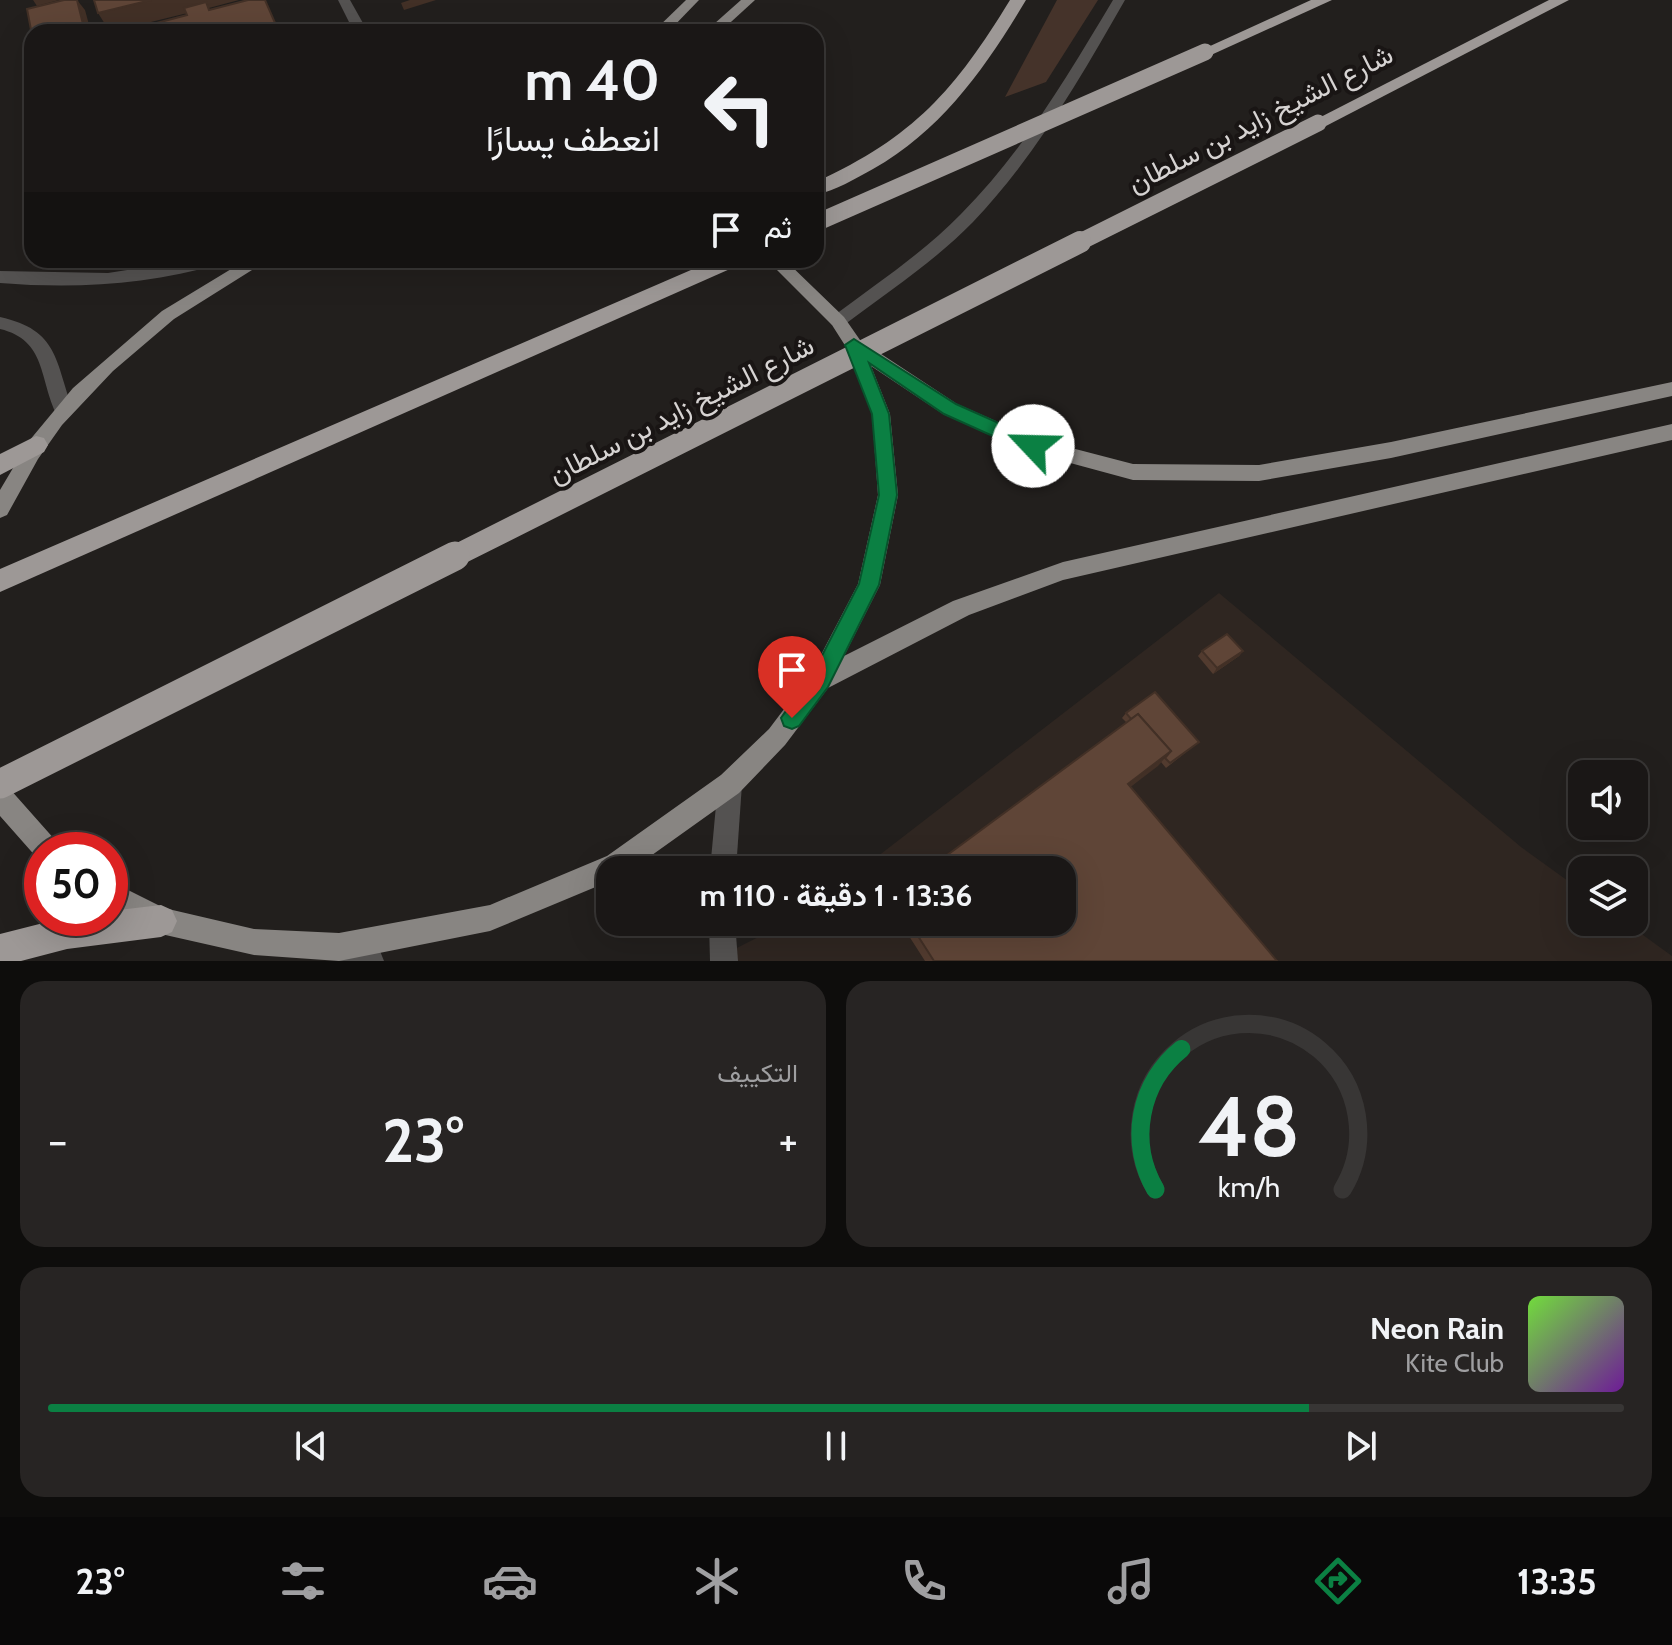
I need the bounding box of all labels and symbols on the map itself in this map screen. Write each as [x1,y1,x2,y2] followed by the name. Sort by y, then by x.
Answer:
[1122,36,1400,202] street label: شارع الشيخ زايد بن سلطان
[543,327,821,493] street label: شارع الشيخ زايد بن سلطان
[991,404,1075,488] position arrow
[758,636,826,718] pin
[24,832,128,936] speed limit sign: 50

